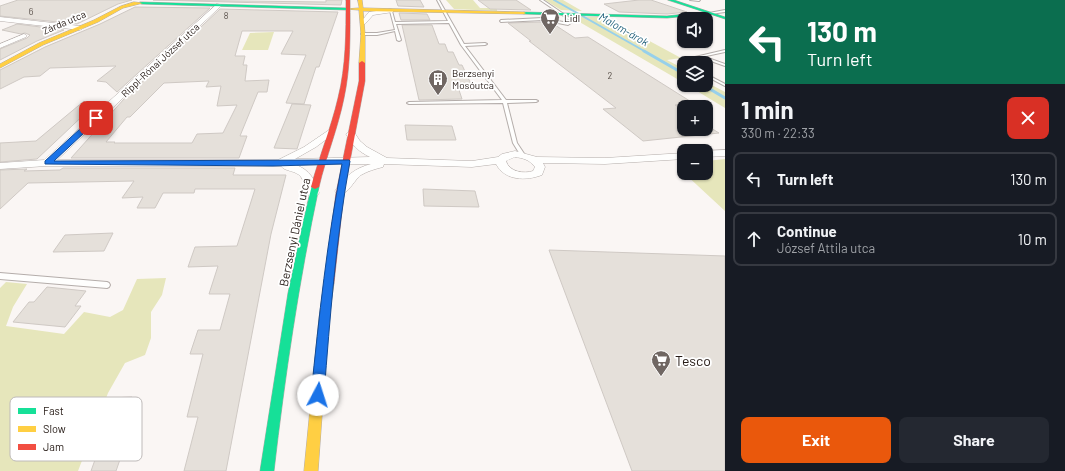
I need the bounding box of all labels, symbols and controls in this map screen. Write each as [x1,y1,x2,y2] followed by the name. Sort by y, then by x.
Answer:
[29,6,34,17] house number: 6
[539,7,561,35] supermarket icon: Lidl
[41,8,87,36] street label: Zárda utca
[224,10,229,21] house number: 8
[597,10,652,49] water label: Malom-árok
[564,12,580,24] place label: Lidl
[677,12,713,180] map controls
[677,12,713,48] button: sound
[807,14,877,48] text: 130 m
[741,16,793,68] icon: left
[118,21,202,99] street label: Rippl-Rónai József utca
[807,48,873,70] text: Turn left
[677,56,713,92] button: layers
[452,67,494,91] place label: Berzsenyi Mosóutca
[427,68,449,96] building icon: Berzsenyi Mosóutca
[608,70,613,81] house number: 2
[741,95,794,124] text: 1 min
[1007,97,1049,139] button: close
[677,100,713,136] button: +
[79,101,113,135] pin
[85,107,107,129] icon: arrive
[741,125,815,141] text: 330 m · 22:33
[677,144,713,180] button: −
[743,168,765,190] icon: left
[777,170,833,188] text: Turn left
[1010,170,1047,188] text: 130 m
[276,176,312,288] street label: Berzsenyi Dániel utca
[777,222,837,240] text: Continue
[743,228,765,250] icon: ahead
[1018,230,1047,248] text: 10 m
[777,240,875,256] text: József Attila utca
[650,349,672,377] supermarket icon: Tesco
[675,352,711,369] place label: Tesco
[297,374,339,416] position arrow
[10,397,142,461] legend
[43,404,64,417] text: Fast
[741,417,891,463] button: Exit
[899,417,1049,463] button: Share
[43,422,66,435] text: Slow
[43,440,64,453] text: Jam

